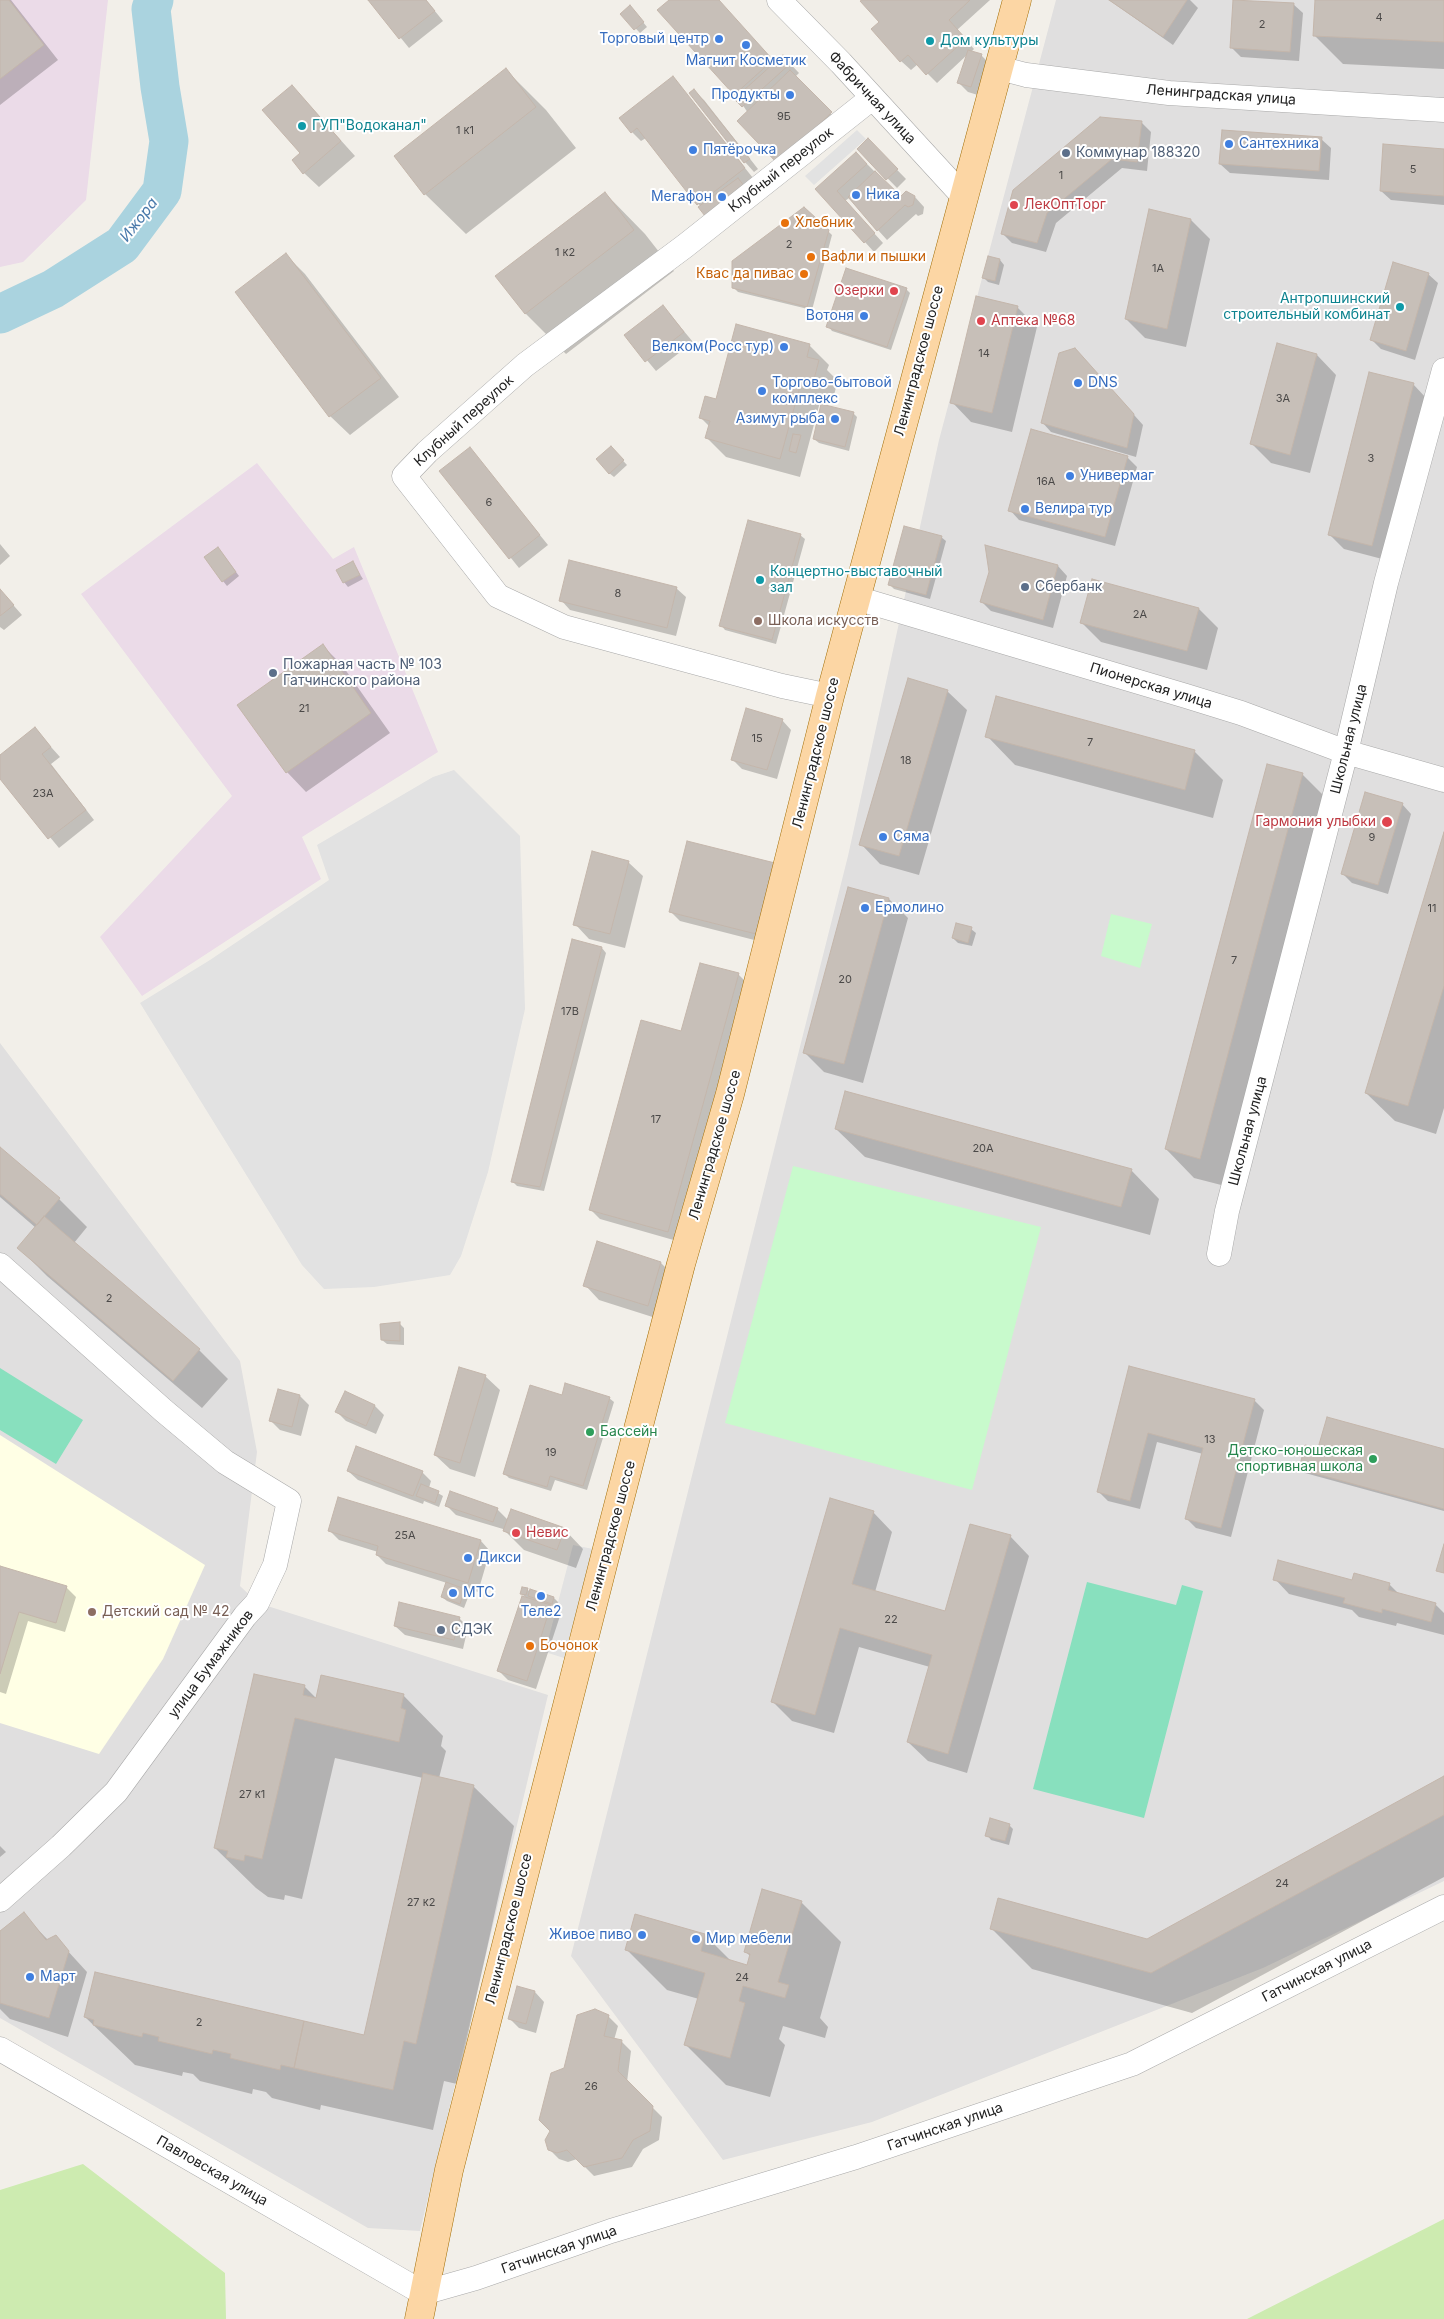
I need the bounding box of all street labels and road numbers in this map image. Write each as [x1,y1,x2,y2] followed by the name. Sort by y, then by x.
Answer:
[825,48,919,148] street label: Фабричная улица
[1146,81,1296,109] street label: Ленинградская улица
[725,124,837,216] street label: Клубный переулок
[891,284,947,438] street label: Ленинградское шоссе
[411,372,517,470] street label: Клубный переулок
[1088,659,1214,713] street label: Пионерская улица
[789,676,843,830] street label: Ленинградское шоссе
[1327,682,1371,796] street label: Школьная улица
[686,1068,744,1222] street label: Ленинградское шоссе
[1225,1074,1271,1188] street label: Школьная улица
[583,1459,639,1613] street label: Ленинградское шоссе
[165,1607,257,1721] street label: улица Бумажников
[482,1852,536,2006] street label: Ленинградское шоссе
[1259,1936,1375,2006] street label: Гатчинская улица
[885,2099,1005,2155] street label: Гатчинская улица
[153,2132,271,2210] street label: Павловская улица
[499,2222,619,2278] street label: Гатчинская улица

